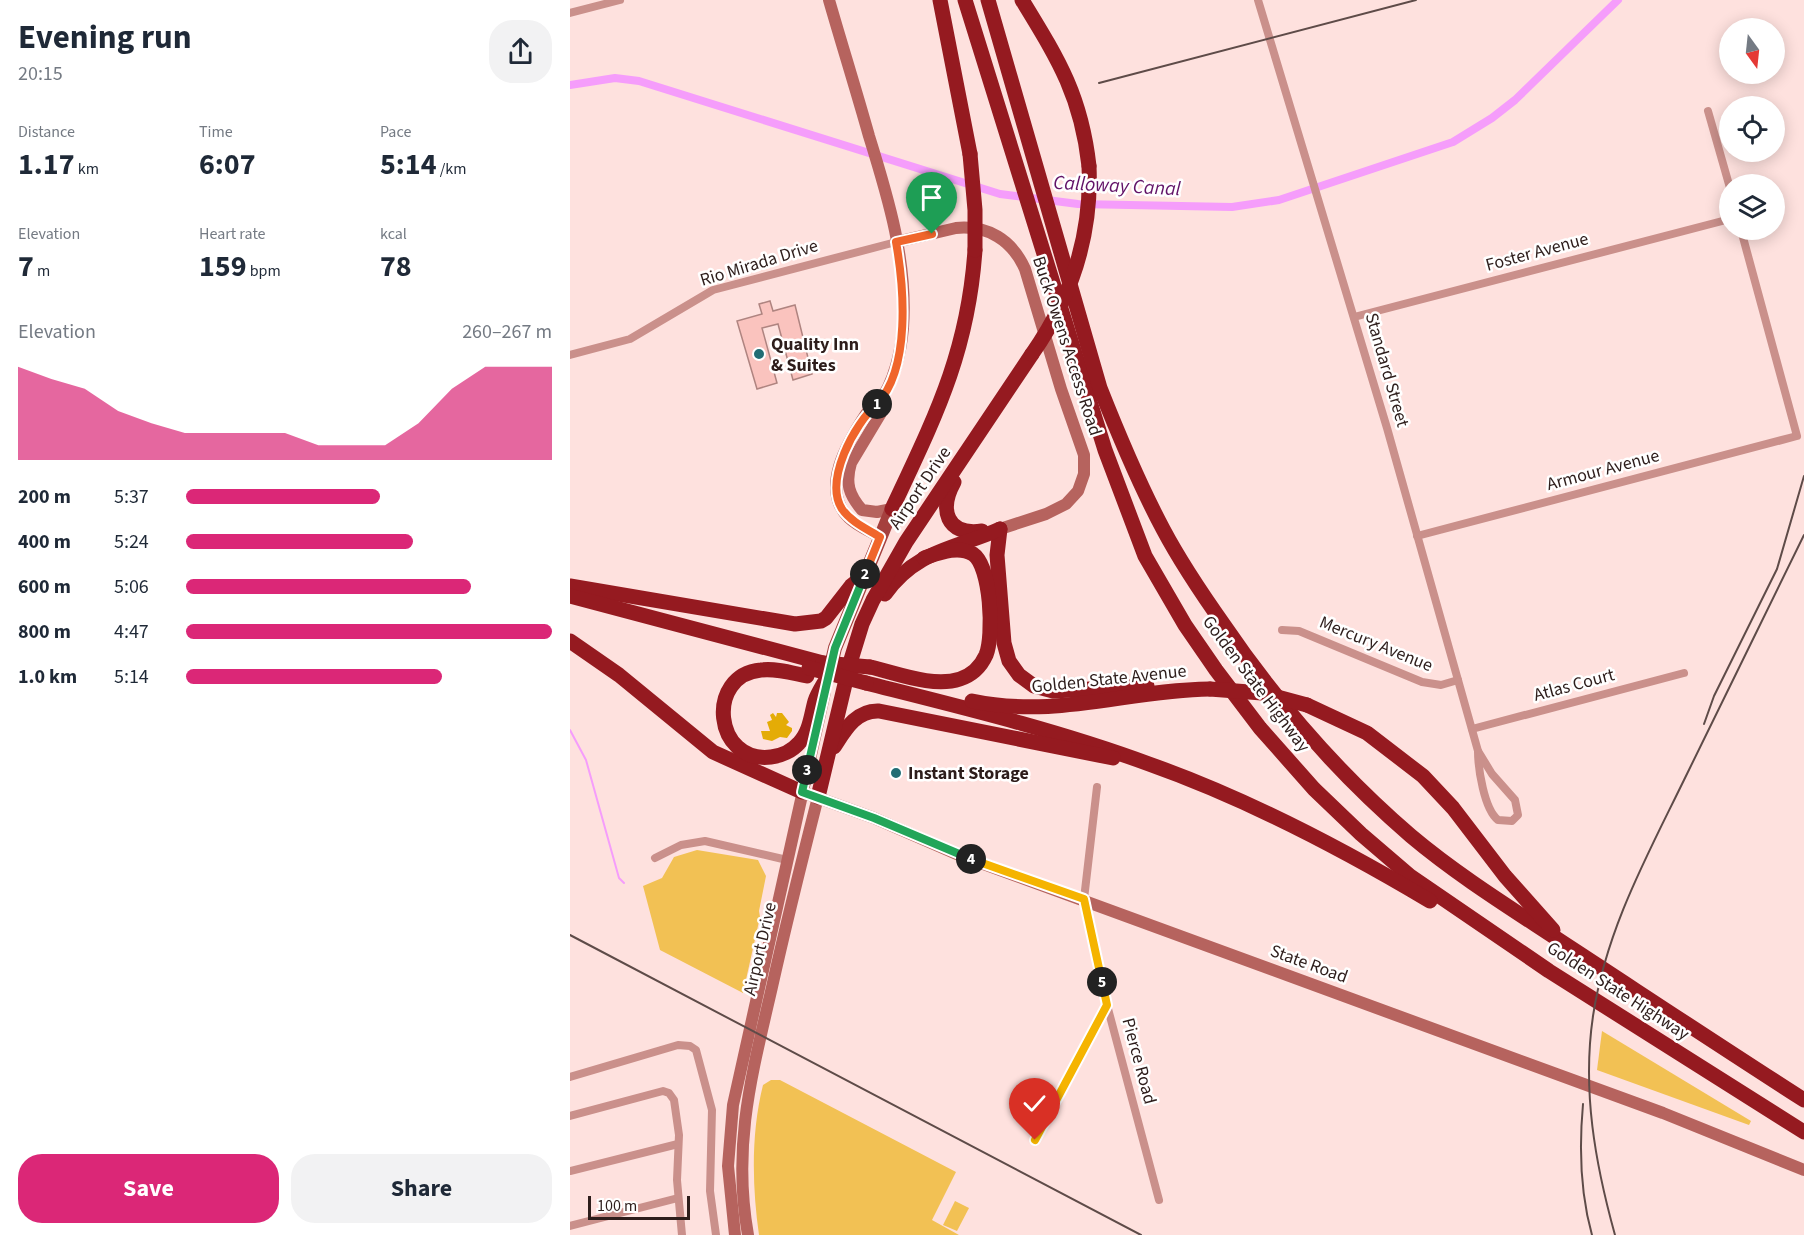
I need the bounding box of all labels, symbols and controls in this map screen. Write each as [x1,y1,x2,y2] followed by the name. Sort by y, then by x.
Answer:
[18,14,192,61] text: Evening run
[1719,18,1785,84] north arrow
[1719,18,1785,240] map controls
[489,20,552,83] button: share
[18,60,63,88] text: 20:15
[1719,96,1785,162] button: locate
[18,121,75,143] text: Distance
[199,121,233,143] text: Time
[380,121,411,143] text: Pace
[18,143,75,186] text: 1.17
[199,143,256,186] text: 6:07
[380,143,437,186] text: 5:14
[75,158,99,180] text: km
[437,158,467,180] text: /km
[1053,169,1181,203] water label: Calloway Canal
[906,172,957,234] pin
[1719,174,1785,240] button: layers
[915,181,948,214] icon: arrive
[18,223,80,245] text: Elevation
[199,223,266,245] text: Heart rate
[380,223,407,245] text: kcal
[1483,226,1591,278] street label: Foster Avenue
[697,233,821,293] street label: Rio Mirada Drive
[18,245,34,288] text: 7
[199,245,247,288] text: 159
[380,245,412,288] text: 78
[1026,253,1108,439] street label: Buck Owens Access Road
[34,260,50,282] text: m
[247,260,281,282] text: bpm
[1359,310,1415,430] street label: Standard Street
[18,318,96,346] text: Elevation
[462,318,552,346] text: 260–267 m
[771,332,859,378] place label: Quality Inn & Suites
[752,347,766,361] marker: Quality Inn & Suites
[862,389,892,419] pin: 1
[873,393,881,415] text: 1
[883,442,957,534] street label: Airport Drive
[1544,443,1662,497] street label: Armour Avenue
[18,483,71,511] text: 200 m
[114,483,149,511] text: 5:37
[18,528,71,556] text: 400 m
[114,528,149,556] text: 5:24
[850,559,880,589] pin: 2
[861,563,869,585] text: 2
[18,573,71,601] text: 600 m
[114,573,149,601] text: 5:06
[1316,610,1436,678] street label: Mercury Avenue
[1196,611,1316,758] street label: Golden State Highway
[18,618,71,646] text: 800 m
[114,618,149,646] text: 4:47
[1030,658,1188,700] street label: Golden State Avenue
[1531,662,1617,708] street label: Atlas Court
[18,663,77,691] text: 1.0 km
[114,663,149,691] text: 5:14
[792,755,822,785] pin: 3
[803,759,811,781] text: 3
[908,761,1029,786] place label: Instant Storage
[889,766,903,780] marker: Instant Storage
[956,844,986,874] pin: 4
[967,848,975,870] text: 4
[737,900,783,998] street label: Airport Drive
[1542,936,1695,1047] street label: Golden State Highway
[1267,938,1351,990] street label: State Road
[1087,967,1117,997] pin: 5
[1098,971,1106,993] text: 5
[1115,1015,1163,1107] street label: Pierce Road
[1009,1078,1060,1140] pin
[1018,1087,1051,1120] icon: check
[18,1154,279,1223] button: Save
[291,1154,552,1223] button: Share
[588,1193,690,1220] scale bar
[597,1195,637,1217] text: 100 m

